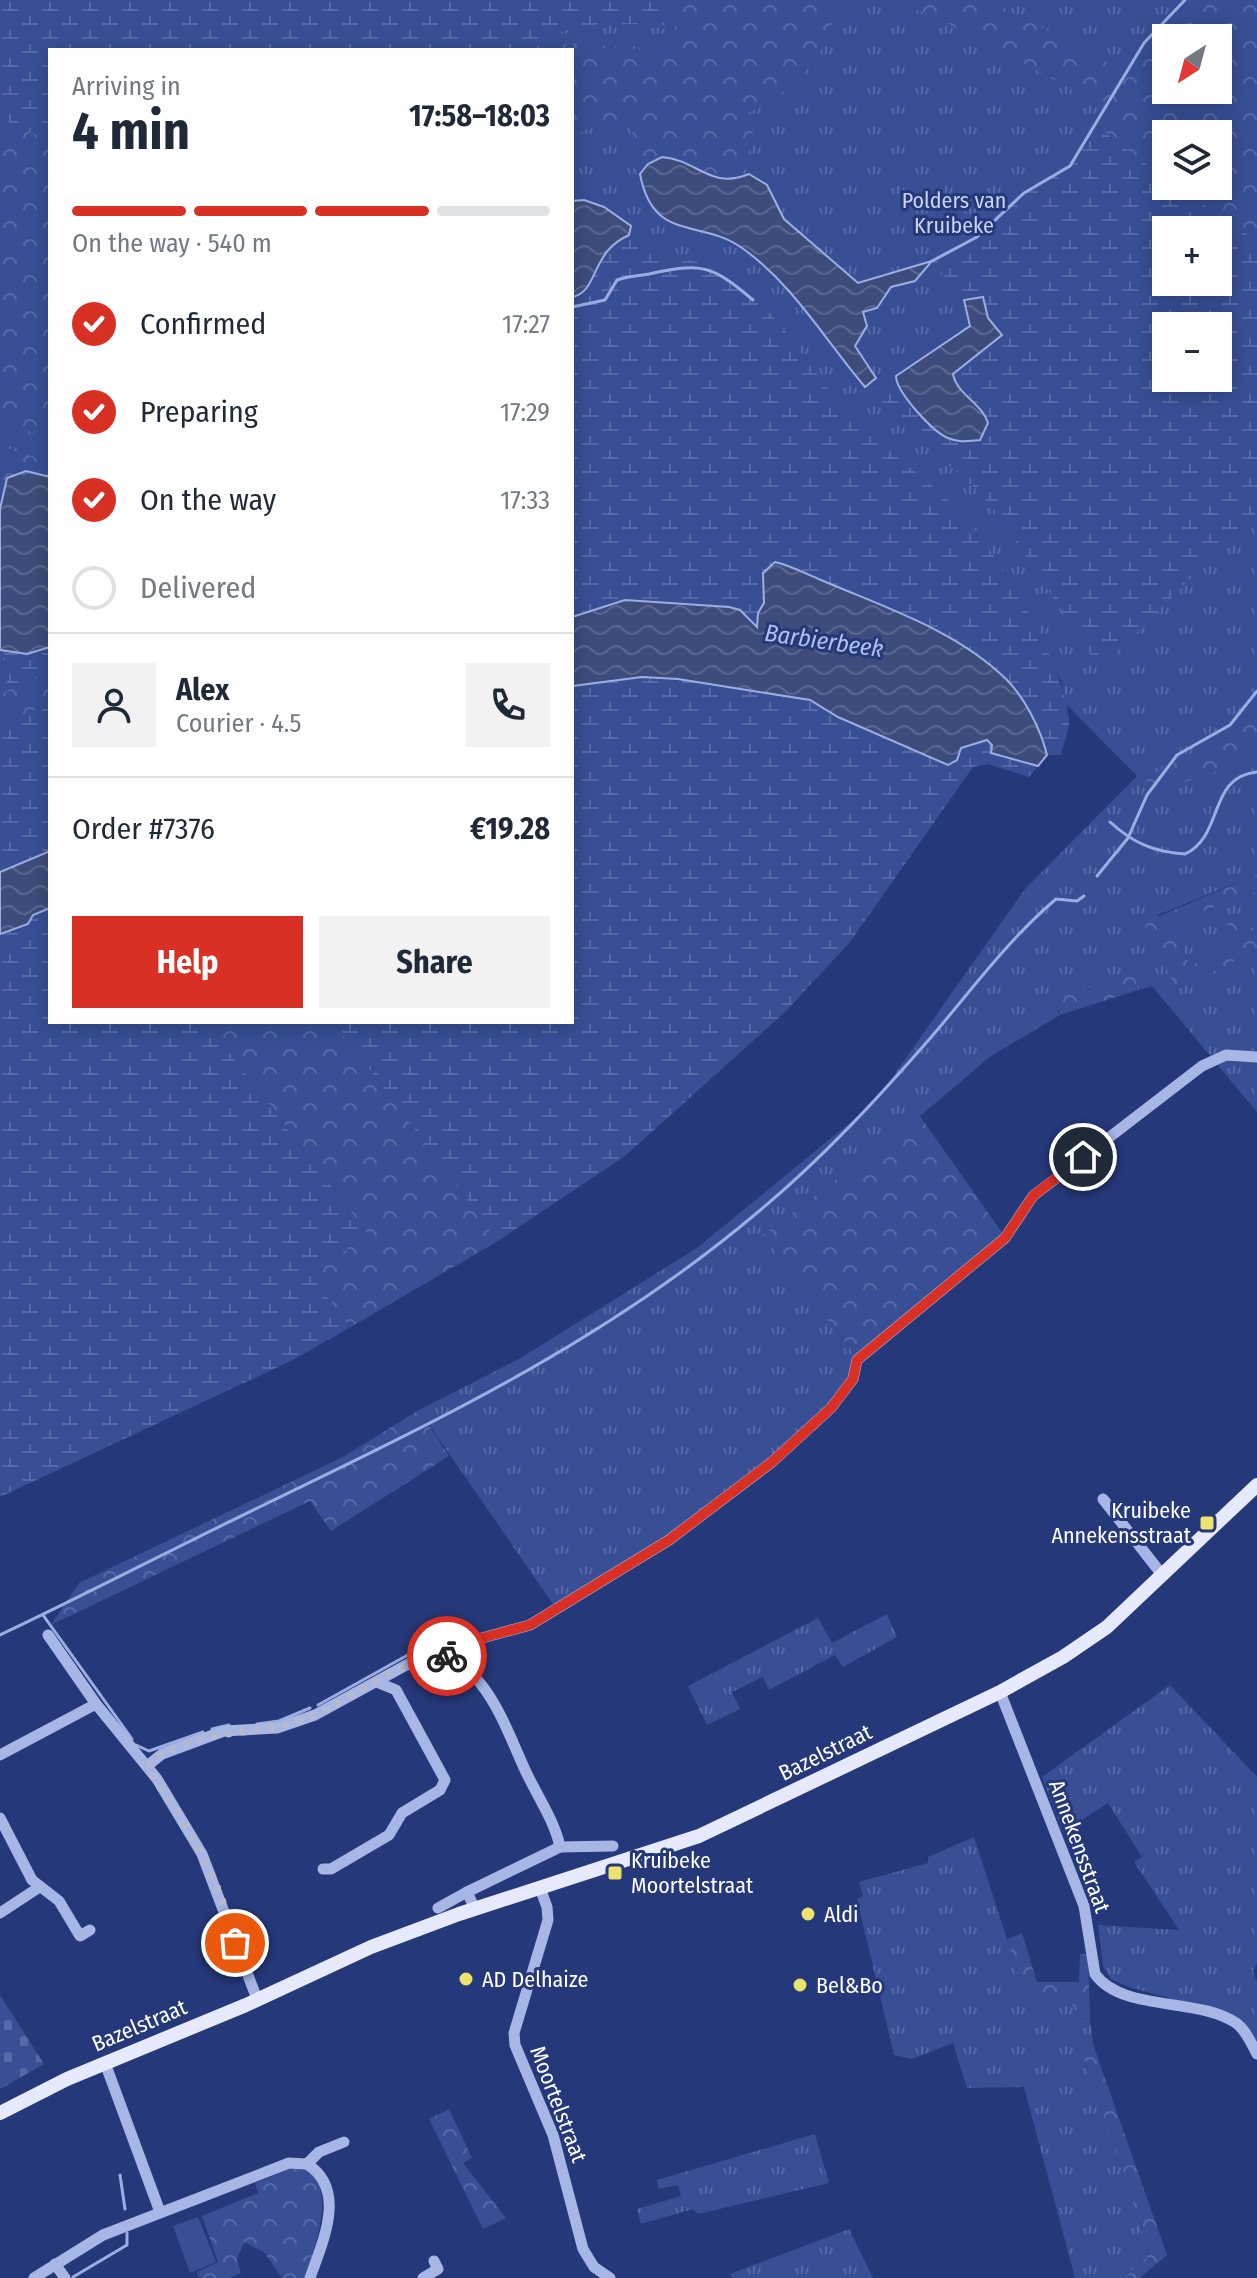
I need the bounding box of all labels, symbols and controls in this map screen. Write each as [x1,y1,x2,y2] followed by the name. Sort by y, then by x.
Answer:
[1152,24,1232,104] north arrow
[1152,24,1232,392] map controls
[72,71,181,102] text: Arriving in
[409,98,550,134] text: 17:58–18:03
[72,100,190,163] text: 4 min
[1152,120,1232,200] button: layers
[902,187,1006,239] park label: Polders van Kruibeke
[1152,216,1232,296] button: +
[72,228,272,259] text: On the way · 540 m
[72,302,116,346] icon: check
[140,306,266,342] text: Confirmed
[502,309,550,340] text: 17:27
[1152,312,1232,392] button: −
[72,390,116,434] icon: check
[140,394,258,430] text: Preparing
[500,397,550,428] text: 17:29
[72,478,116,522] icon: check
[140,482,276,518] text: On the way
[500,485,550,516] text: 17:33
[140,570,256,606] text: Delivered
[763,619,885,663] water label: Barbierbeek
[72,663,156,747] button: person
[466,663,550,747] button: phone
[176,672,229,708] text: Alex
[176,708,302,739] text: Courier · 4.5
[72,811,215,847] text: Order #7376
[470,811,550,847] text: €19.28
[72,916,303,1008] button: Help
[319,916,550,1008] button: Share
[1049,1123,1117,1191] pin
[1061,1135,1105,1179] icon: home
[1051,1497,1192,1549] place label: Kruibeke Annekensstraat
[1198,1514,1216,1532] marker: Kruibeke Annekensstraat
[407,1616,487,1696] courier
[425,1634,469,1678] icon: bike
[774,1718,877,1787] street label: Bazelstraat
[1043,1776,1116,1917] street label: Annekensstraat
[631,1847,754,1899] place label: Kruibeke Moortelstraat
[606,1864,624,1882] marker: Kruibeke Moortelstraat
[824,1901,859,1928] place label: Aldi
[799,1905,817,1923] marker: Aldi
[201,1909,269,1977] pin
[213,1921,257,1965] icon: bag
[482,1966,588,1993] place label: AD Delhaize
[457,1970,475,1988] marker: AD Delhaize
[816,1972,883,1999] place label: Bel&Bo
[791,1976,809,1994] marker: Bel&Bo
[88,1993,191,2057] street label: Bazelstraat
[524,2042,593,2167] street label: Moortelstraat

